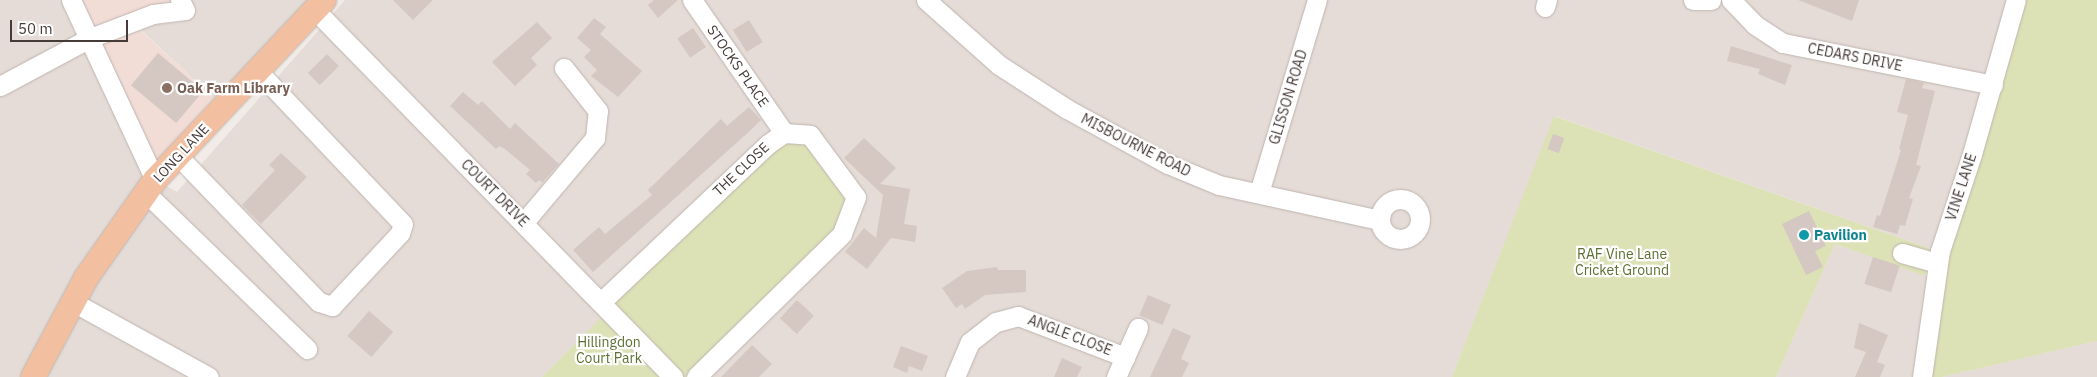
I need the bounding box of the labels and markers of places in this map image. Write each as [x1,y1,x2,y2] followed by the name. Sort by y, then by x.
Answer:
[177,80,290,96] place label: Oak Farm Library
[161,82,173,94] marker: Oak Farm Library
[1814,227,1867,243] place label: Pavilion
[1798,229,1810,241] marker: Pavilion

